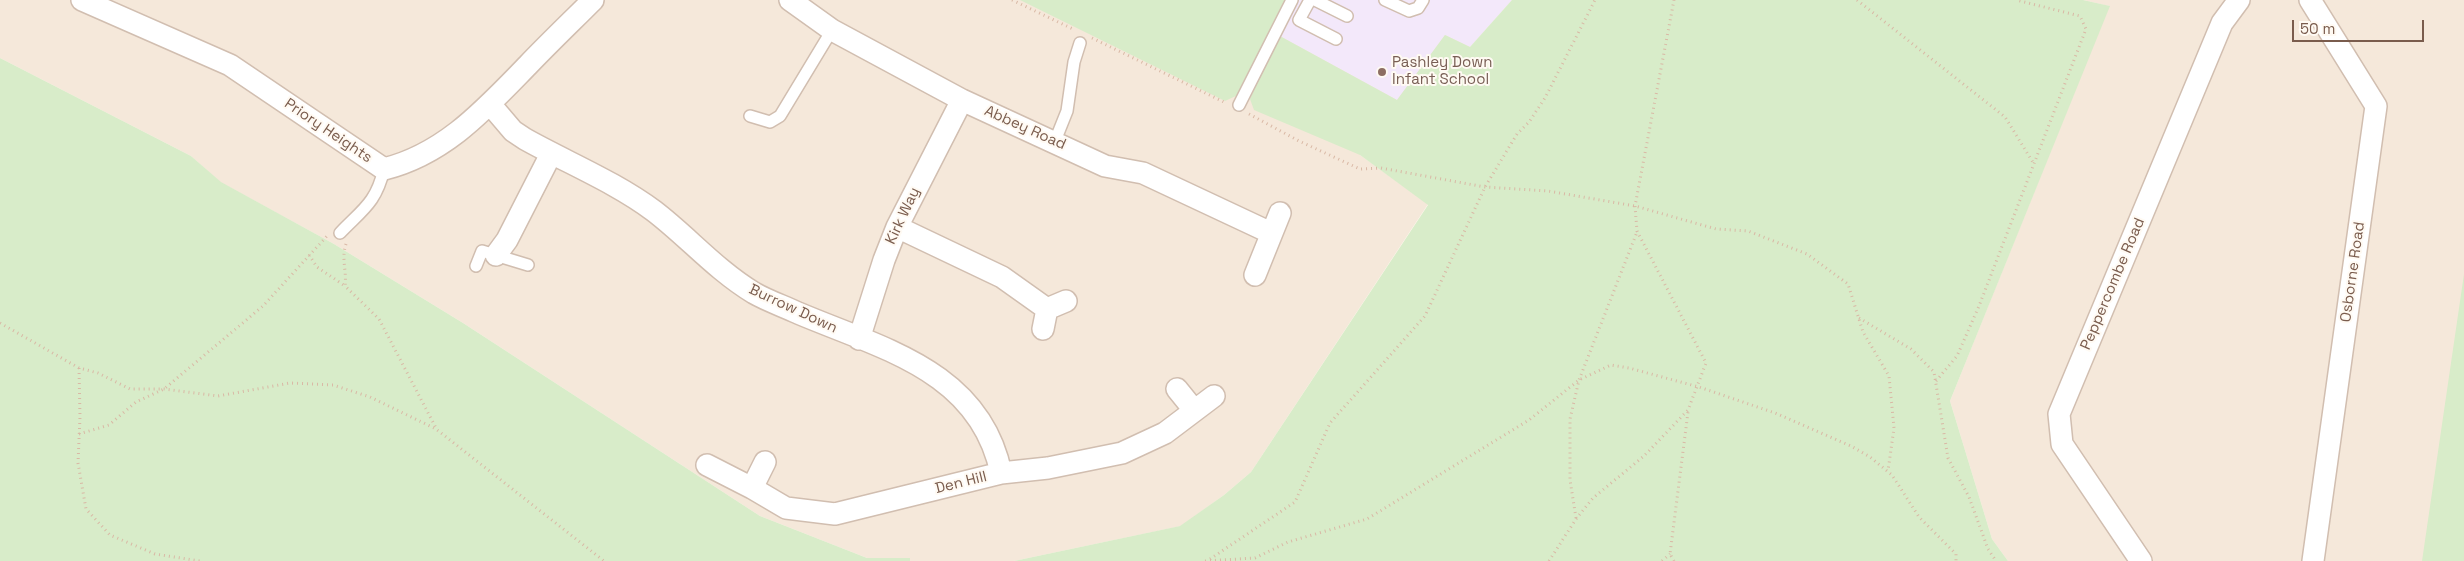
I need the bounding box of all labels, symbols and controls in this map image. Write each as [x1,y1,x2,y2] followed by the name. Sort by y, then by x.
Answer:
[2294,10,2426,42] scale bar
[2300,19,2335,38] text: 50 m
[1392,54,1492,89] place label: Pashley Down Infant School
[1376,66,1388,78] marker: Pashley Down Infant School
[281,95,375,167] street label: Priory Heights
[981,102,1069,154] street label: Abbey Road
[882,185,924,247] street label: Kirk Way
[2077,215,2149,353] street label: Peppercombe Road
[2337,221,2369,323] street label: Osborne Road
[746,281,840,337] street label: Burrow Down
[933,468,989,498] street label: Den Hill

